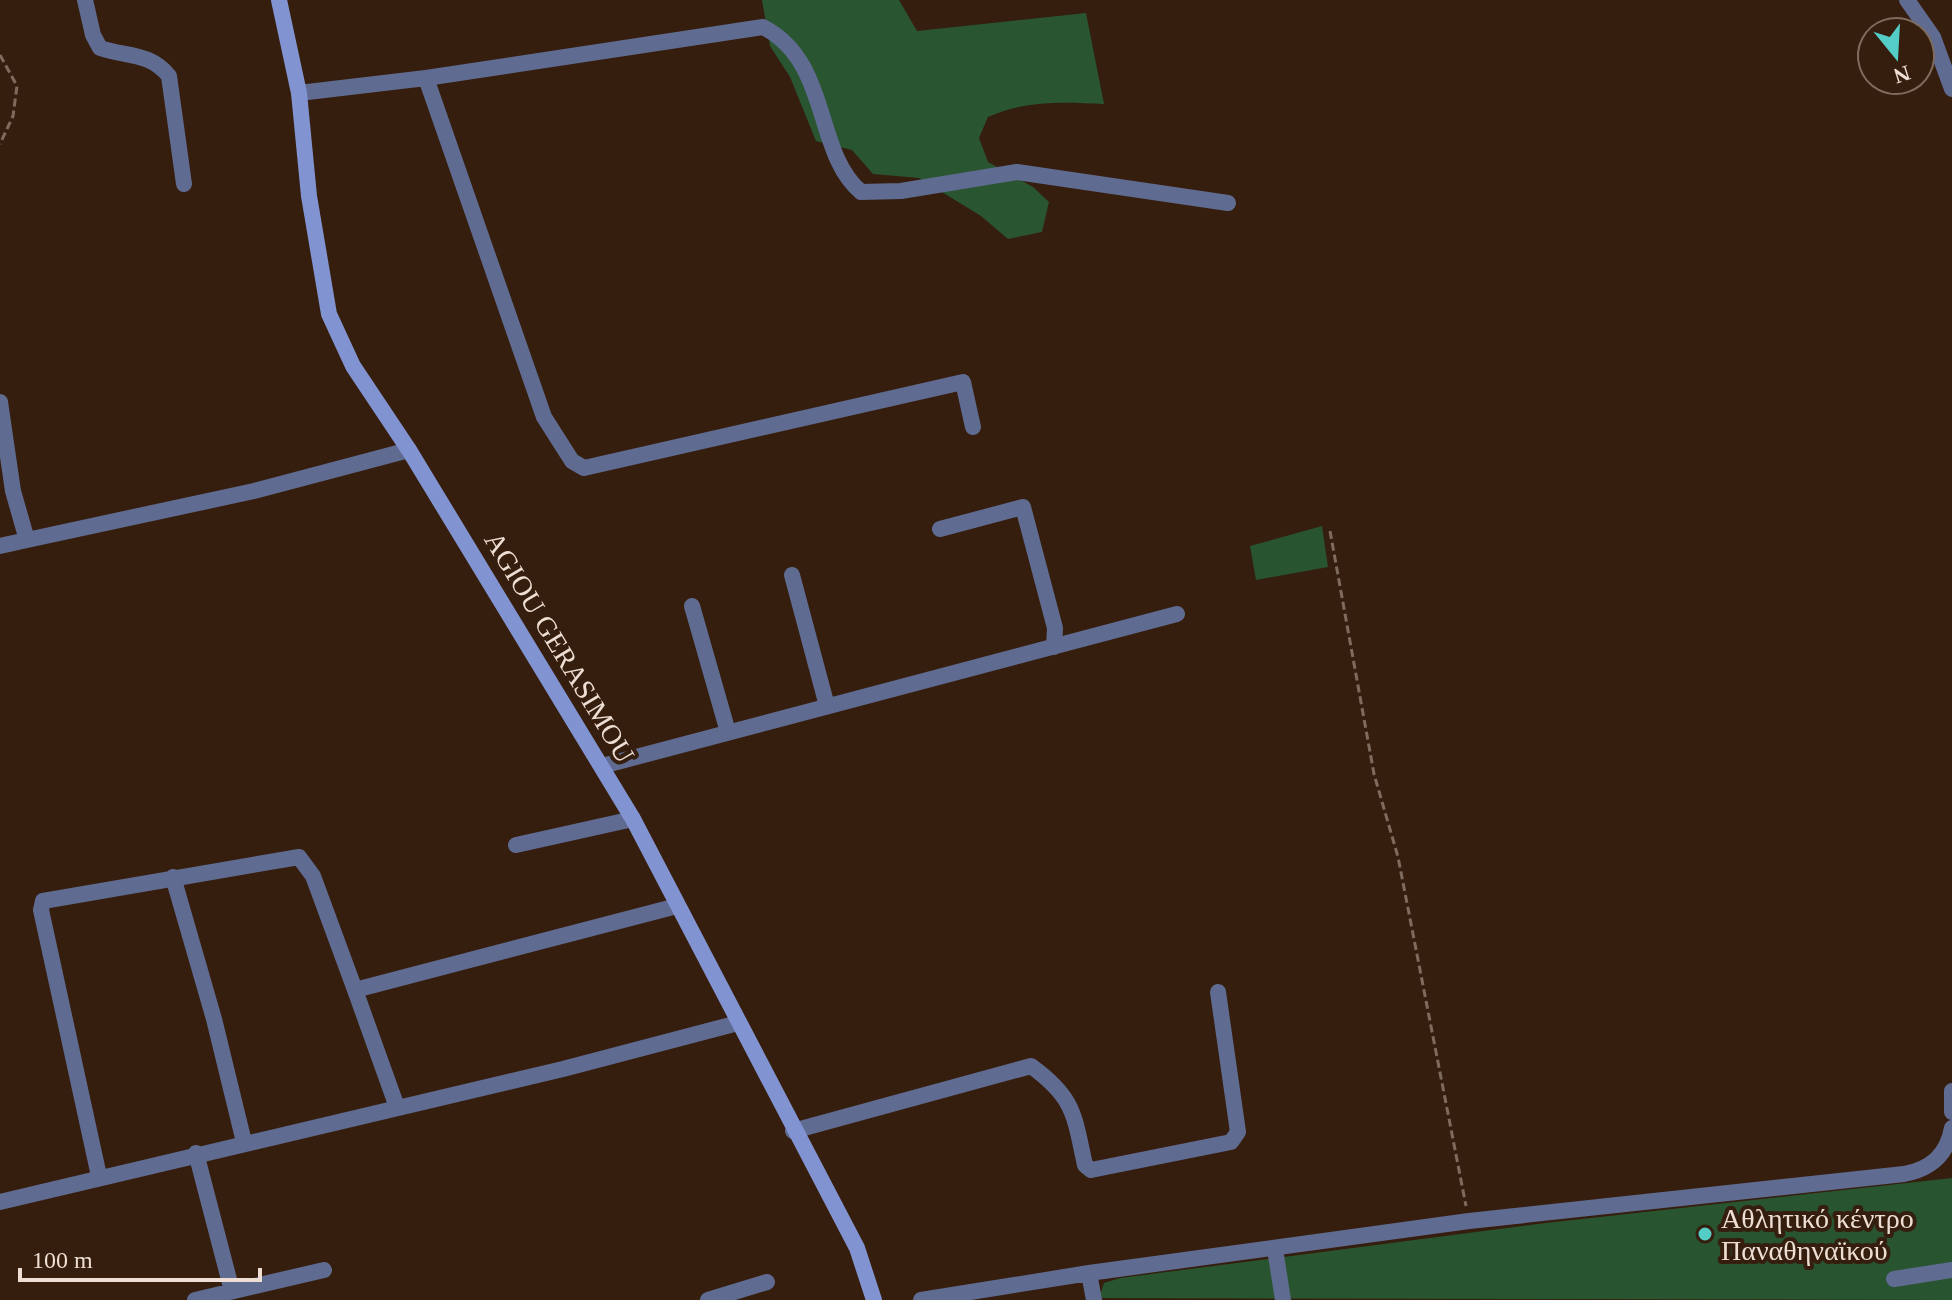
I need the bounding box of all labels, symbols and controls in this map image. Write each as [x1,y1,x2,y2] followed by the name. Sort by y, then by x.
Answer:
[1856,16,1936,96] north arrow
[1891,60,1913,89] text: N
[478,526,641,768] street label: AGIOU GERASIMOU
[1721,1203,1914,1266] place label: Αθλητικό κέντρο Παναθηναϊκού
[1696,1225,1714,1243] marker: Αθλητικό κέντρο Παναθηναϊκού
[20,1232,260,1282] scale bar
[32,1247,93,1273] text: 100 m

